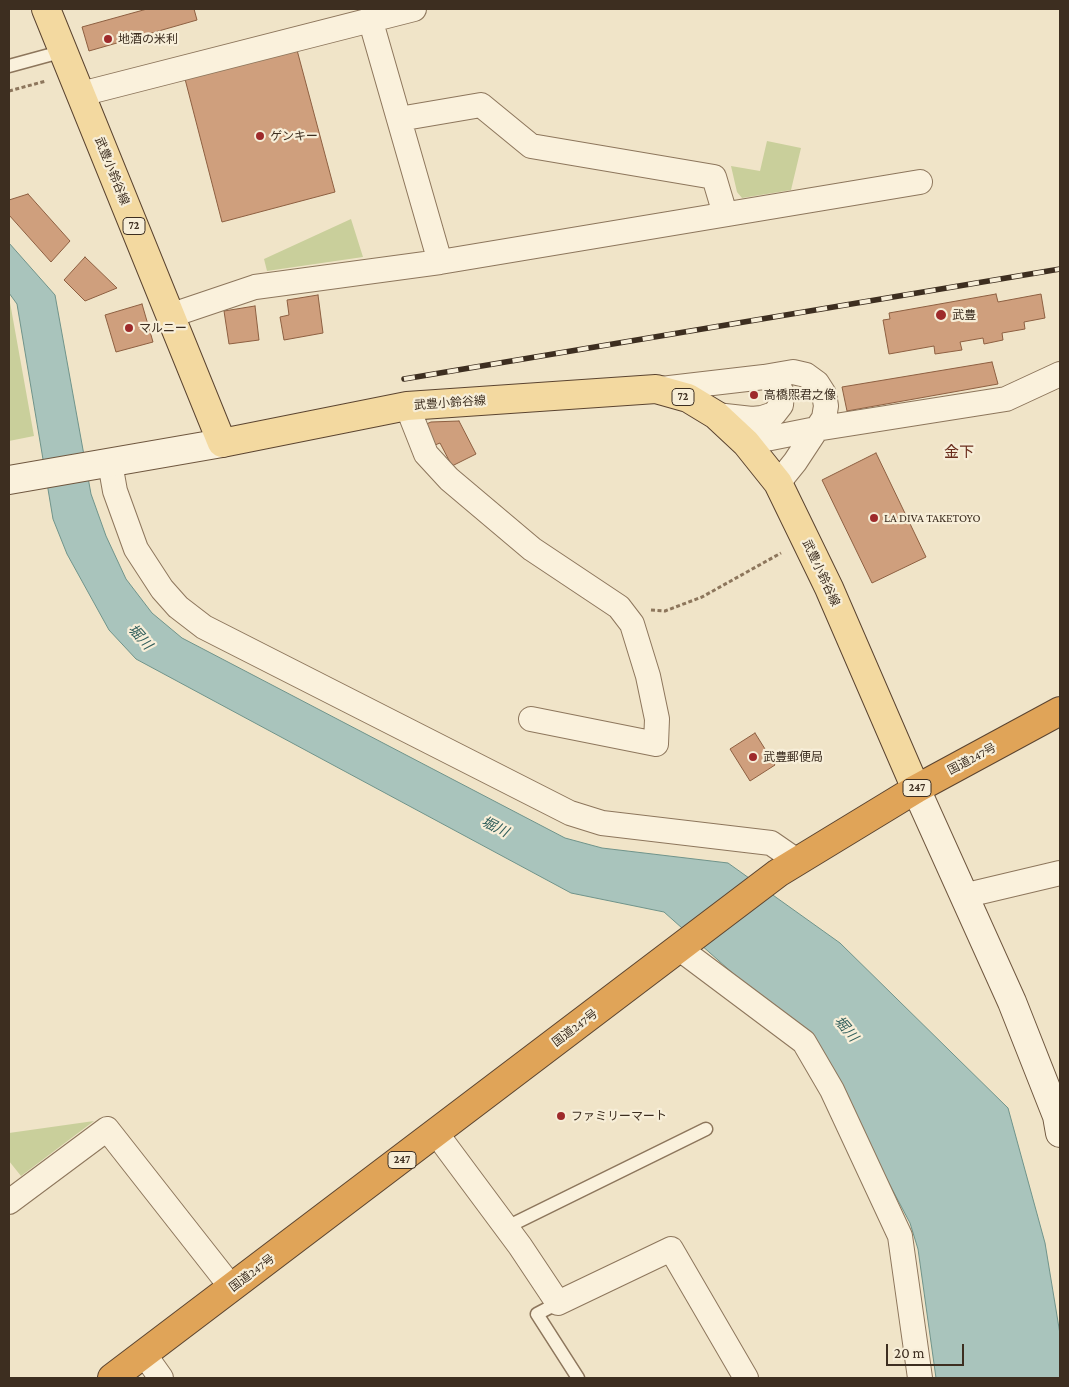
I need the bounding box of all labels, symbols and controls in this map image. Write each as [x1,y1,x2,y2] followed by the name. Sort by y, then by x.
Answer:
[118,32,178,46] place label: 地酒の米利
[102,33,114,45] marker: 地酒の米利
[270,129,318,143] place label: ゲンキー
[254,130,266,142] marker: ゲンキー
[92,135,132,207] street label: 武豊小鈴谷線
[123,218,145,235] road number: 72
[934,308,948,322] marker: 武豊
[952,308,976,322] place label: 武豊
[139,321,187,335] place label: マルニー
[123,322,135,334] marker: マルニー
[672,388,694,406] road number: 72
[764,388,836,402] place label: 高橋煕君之像
[748,389,760,401] marker: 高橋煕君之像
[414,393,486,413] street label: 武豊小鈴谷線
[944,443,974,461] district label: 金下
[884,511,981,525] place label: LA DIVA TAKETOYO
[868,512,880,524] marker: LA DIVA TAKETOYO
[799,537,843,609] street label: 武豊小鈴谷線
[124,621,156,653] water label: 堀川
[945,740,999,778] street label: 国道247号
[763,750,823,764] place label: 武豊郵便局
[747,751,759,763] marker: 武豊郵便局
[903,780,931,796] road number: 247
[479,813,511,841] water label: 堀川
[549,1006,601,1050] street label: 国道247号
[831,1013,861,1045] water label: 堀川
[571,1109,667,1123] place label: ファミリーマート
[555,1110,567,1122] marker: ファミリーマート
[388,1152,416,1168] road number: 247
[226,1251,278,1295] street label: 国道247号
[889,1334,966,1366] scale bar
[894,1345,925,1361] text: 20 m

